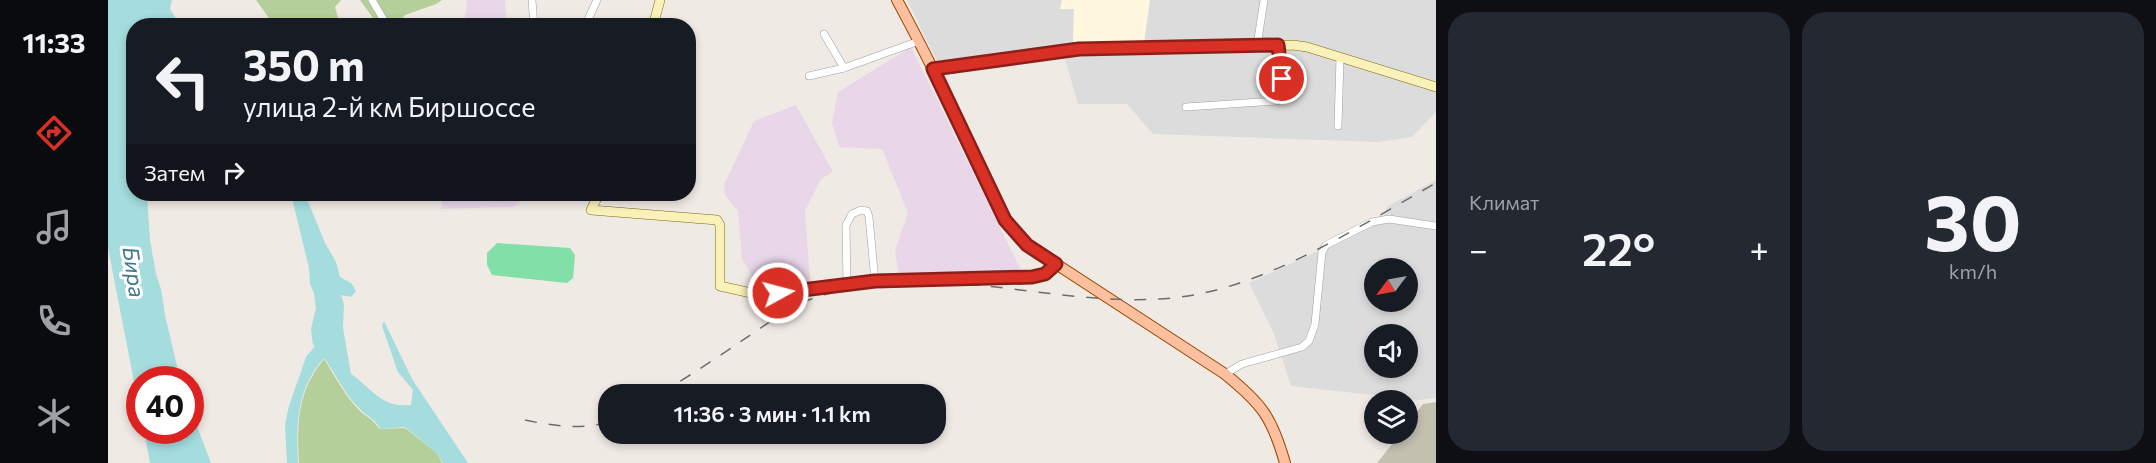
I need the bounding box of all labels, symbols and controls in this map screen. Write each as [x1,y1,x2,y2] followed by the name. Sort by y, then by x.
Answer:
[23,26,85,59] text: 11:33
[243,38,365,90] text: 350 m
[144,42,222,120] icon: left
[1256,53,1307,104] pin
[1265,62,1298,95] icon: arrive
[243,90,536,123] text: улица 2-й км Биршоссе
[33,112,75,154] icon: directions
[217,156,250,189] icon: right
[144,159,205,186] text: Затем
[1924,172,2022,267] text: 30
[1469,190,1539,214] text: Климат
[33,206,75,248] icon: music
[1582,220,1655,275] text: 22°
[1469,228,1488,269] text: −
[1750,228,1769,269] text: +
[118,245,151,299] water label: Бира
[1364,258,1418,312] north arrow
[1364,258,1418,444] map controls
[1949,259,1997,283] text: km/h
[746,261,810,325] position arrow
[33,300,75,342] icon: phone
[1364,324,1418,378] button: sound
[126,366,204,444] speed limit sign: 40
[1364,390,1418,444] button: layers
[33,395,75,437] icon: climate
[673,400,871,427] text: 11:36 · 3 мин · 1.1 km

